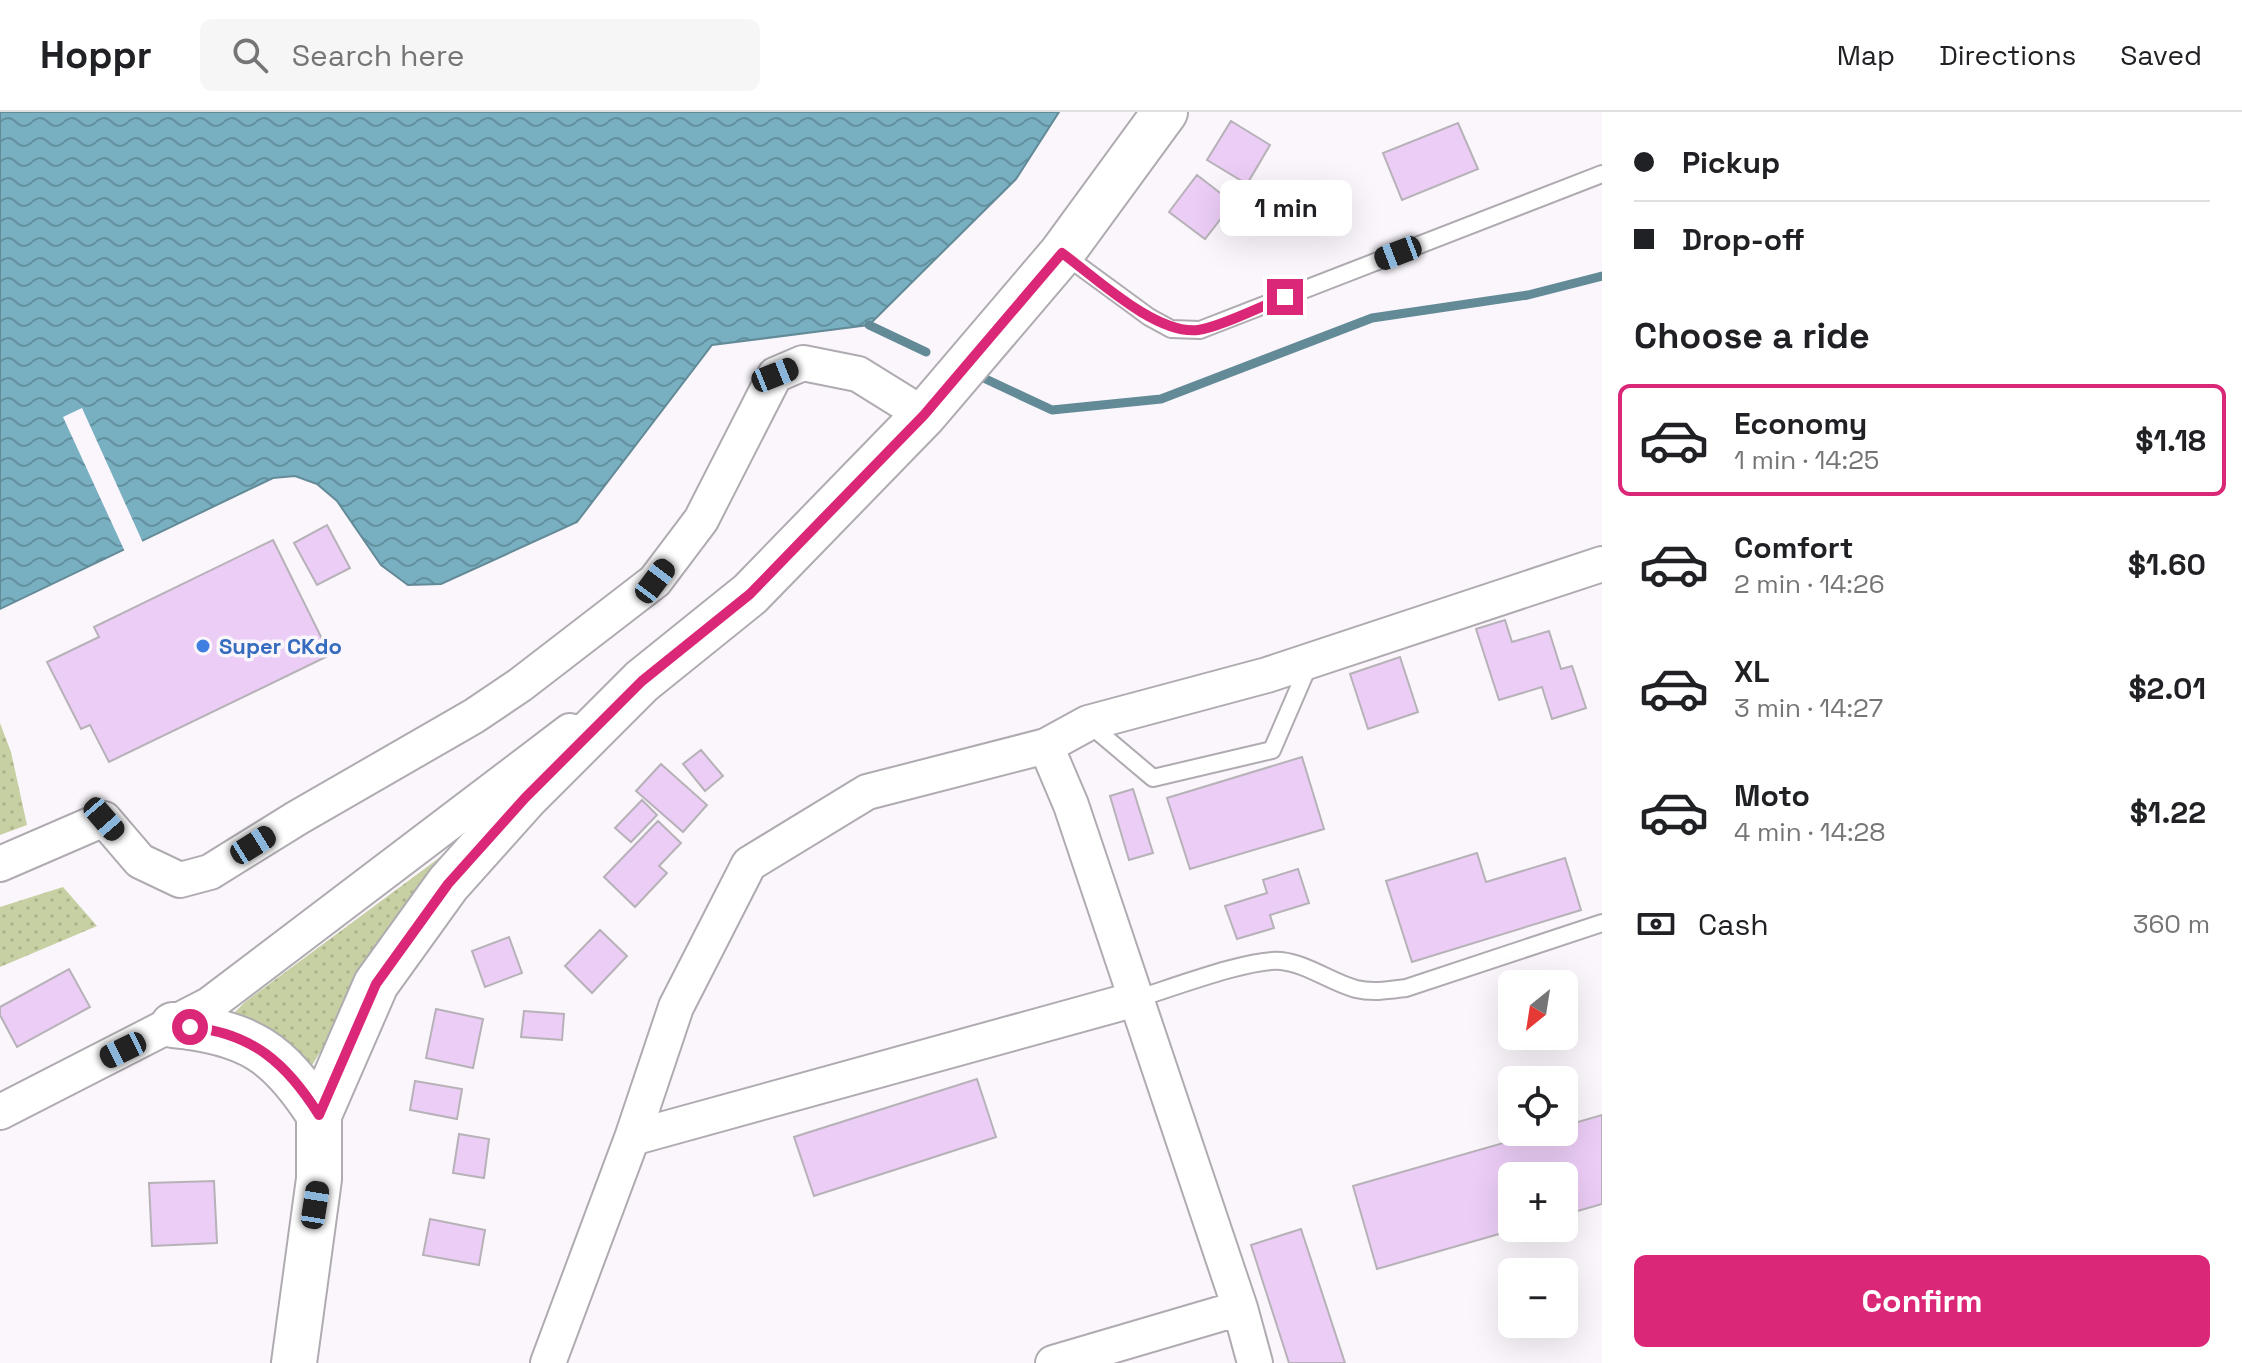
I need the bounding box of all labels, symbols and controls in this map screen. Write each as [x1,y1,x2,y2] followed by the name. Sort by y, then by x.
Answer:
[200,19,760,91] search box
[40,31,152,79] text: Hoppr
[228,33,272,77] icon: search
[292,36,465,75] text: Search here
[1837,37,1895,73] text: Map
[1939,37,2076,73] text: Directions
[2120,37,2202,73] text: Saved
[1682,143,1780,182] text: Pickup
[1219,181,1351,237] callout: 1 min
[1254,191,1318,225] text: 1 min
[1682,220,1805,259] text: Drop-off
[1371,233,1425,273] car
[1267,279,1303,315] route end
[1634,313,1870,359] text: Choose a ride
[748,355,802,395] car
[1638,404,1710,476] icon: car
[1734,404,1867,443] text: Economy
[2135,421,2206,460] text: $1.18
[1734,443,1879,477] text: 1 min · 14:25
[1638,528,1710,600] icon: car
[1734,528,1853,567] text: Comfort
[2128,545,2206,584] text: $1.60
[631,555,679,607] car
[1734,567,1885,601] text: 2 min · 14:26
[219,632,342,660] place label: Super CKdo
[194,637,212,655] marker: Super CKdo
[1638,652,1710,724] icon: car
[1734,652,1770,691] text: XL
[2128,669,2206,708] text: $2.01
[1734,691,1883,725] text: 3 min · 14:27
[1638,776,1710,848] icon: car
[1734,776,1810,815] text: Moto
[79,793,129,845] car
[2130,793,2206,832] text: $1.22
[1734,815,1885,849] text: 4 min · 14:28
[226,822,280,868] car
[1634,902,1678,946] icon: cash
[1698,905,1769,944] text: Cash
[2133,907,2210,941] text: 360 m
[1498,970,1578,1050] north arrow
[1498,970,1578,1338] map controls
[172,1009,208,1045] route start
[96,1029,150,1071] car
[1498,1066,1578,1146] button: locate
[1498,1162,1578,1242] button: +
[299,1179,331,1231] car
[1634,1255,2210,1347] button: Confirm
[1498,1258,1578,1338] button: −

